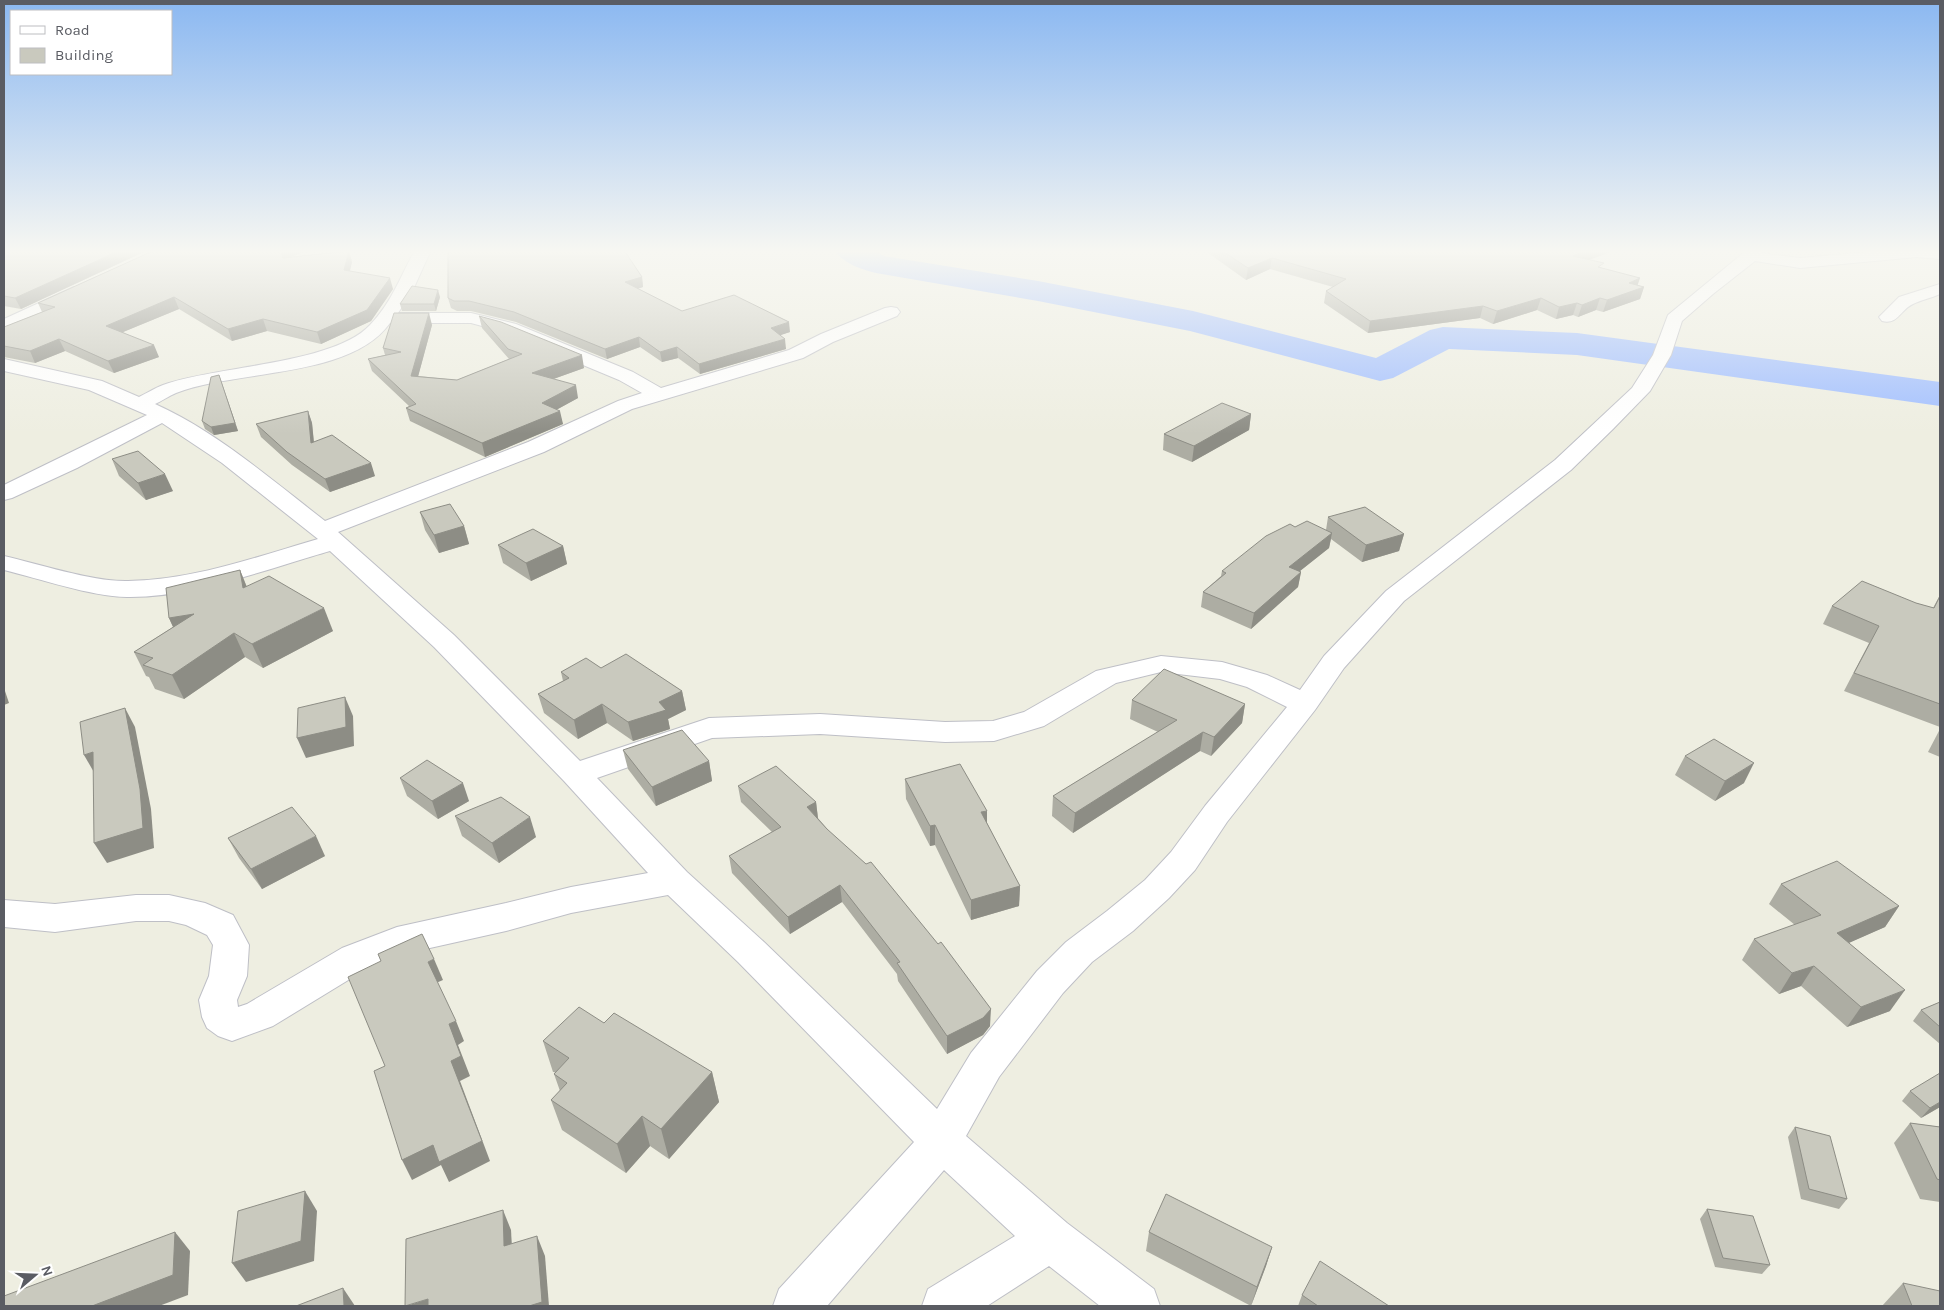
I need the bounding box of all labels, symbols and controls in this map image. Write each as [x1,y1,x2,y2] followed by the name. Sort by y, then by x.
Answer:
[10,10,172,75] legend
[55,21,90,39] text: Road
[55,46,113,64] text: Building
[10,1250,60,1300] north arrow
[37,1263,56,1278] text: N

